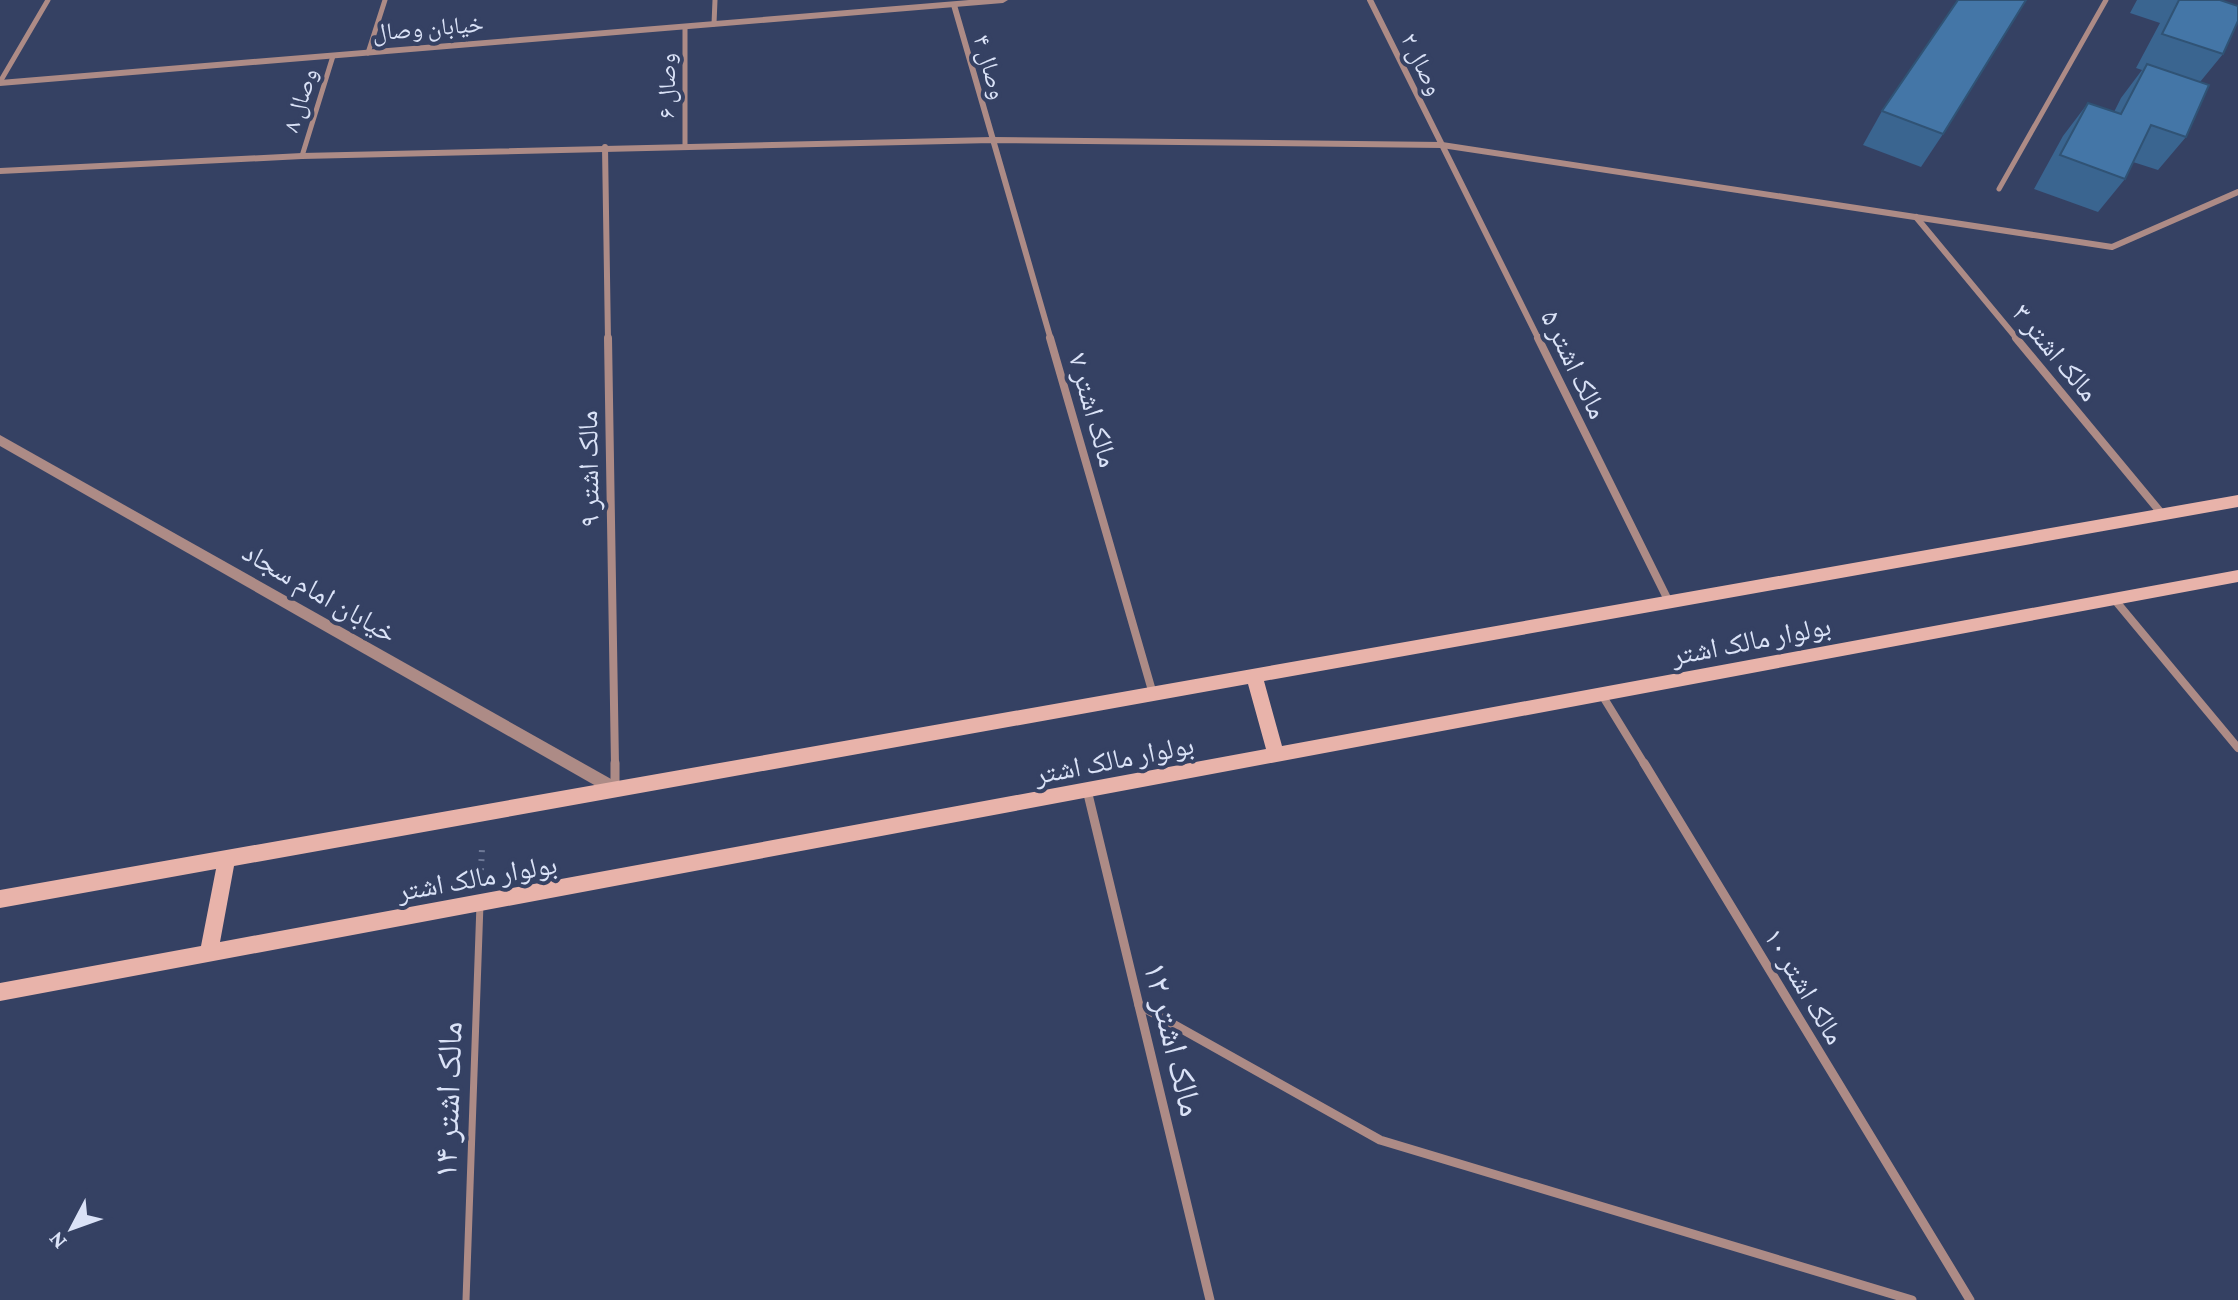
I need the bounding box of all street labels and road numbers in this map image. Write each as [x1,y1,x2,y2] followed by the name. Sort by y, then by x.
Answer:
[371,9,485,47] street label: خیابان وصال
[1395,28,1449,100] street label: وصال ۲
[967,32,1013,102] street label: وصال ۴
[653,53,681,119] street label: وصال ۶
[277,64,323,136] street label: وصال ۸
[2006,298,2105,407] street label: مالک اشتر ۳
[1535,305,1614,424] street label: مالک اشتر ۵
[1062,350,1125,471] street label: مالک اشتر ۷
[572,410,605,528] street label: مالک اشتر ۹
[236,536,402,652] street label: خیابان امام سجاد
[1668,610,1833,671] street label: بولوار مالک اشتر
[1031,729,1196,790] street label: بولوار مالک اشتر
[394,848,559,907] street label: بولوار مالک اشتر
[1758,923,1851,1050] street label: مالک اشتر ۱۰
[1137,958,1211,1120] street label: مالک اشتر ۱۲
[426,1021,469,1179] street label: مالک اشتر ۱۴

